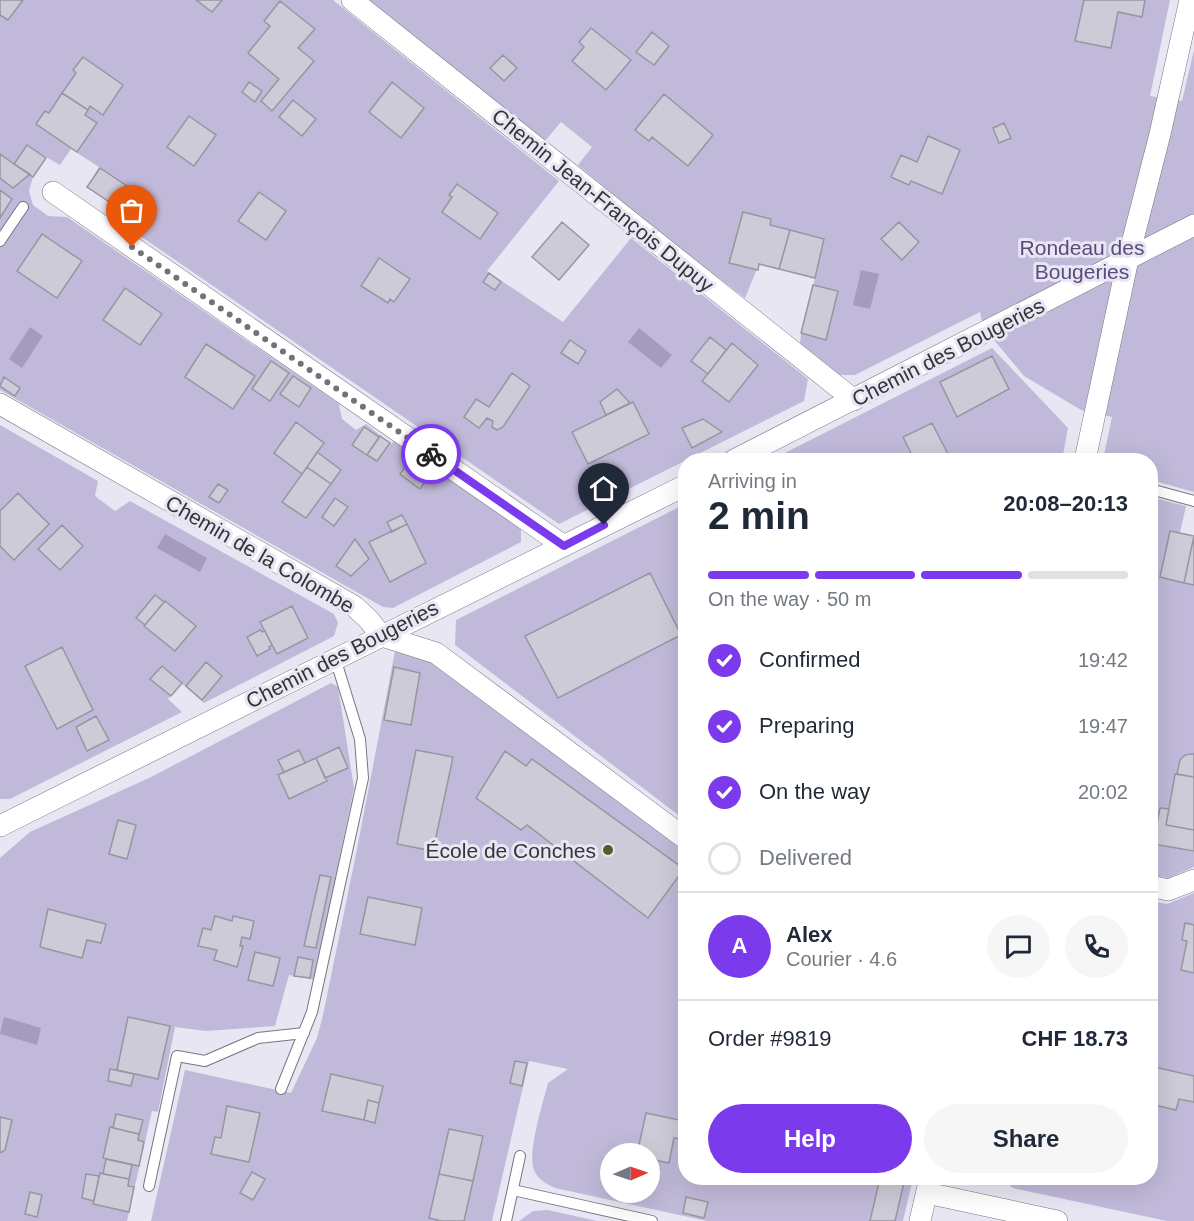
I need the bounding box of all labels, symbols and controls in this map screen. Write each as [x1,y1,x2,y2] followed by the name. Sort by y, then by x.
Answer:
[488,104,719,297] street label: Chemin Jean-François Dupuy
[106,185,157,247] pin
[115,194,148,227] icon: bag
[1020,236,1144,283] park label: Rondeau des Bougeries
[848,294,1048,410] street label: Chemin des Bougeries
[401,424,461,484] courier
[415,438,448,471] icon: bike
[578,463,629,525] pin
[708,470,797,492] text: Arriving in
[587,472,620,505] icon: home
[162,491,358,617] street label: Chemin de la Colombe
[1003,491,1128,516] text: 20:08–20:13
[708,494,810,537] text: 2 min
[708,588,871,610] text: On the way · 50 m
[242,596,442,712] street label: Chemin des Bougeries
[708,644,741,677] icon: check
[759,647,860,672] text: Confirmed
[1078,649,1128,671] text: 19:42
[708,710,741,743] icon: check
[759,713,854,738] text: Preparing
[1078,715,1128,737] text: 19:47
[708,776,741,809] icon: check
[759,779,870,804] text: On the way
[1078,781,1128,803] text: 20:02
[426,839,596,862] place label: École de Conches
[601,843,615,857] marker: École de Conches
[759,845,852,870] text: Delivered
[987,915,1050,978] button: chat
[1065,915,1128,978] button: phone
[786,922,832,947] text: Alex
[732,933,747,958] text: A
[786,948,897,970] text: Courier · 4.6
[708,1026,832,1051] text: Order #9819
[1022,1026,1128,1051] text: CHF 18.73
[708,1104,912,1173] button: Help
[924,1104,1128,1173] button: Share
[600,1143,660,1203] north arrow
[600,1143,660,1203] map controls

